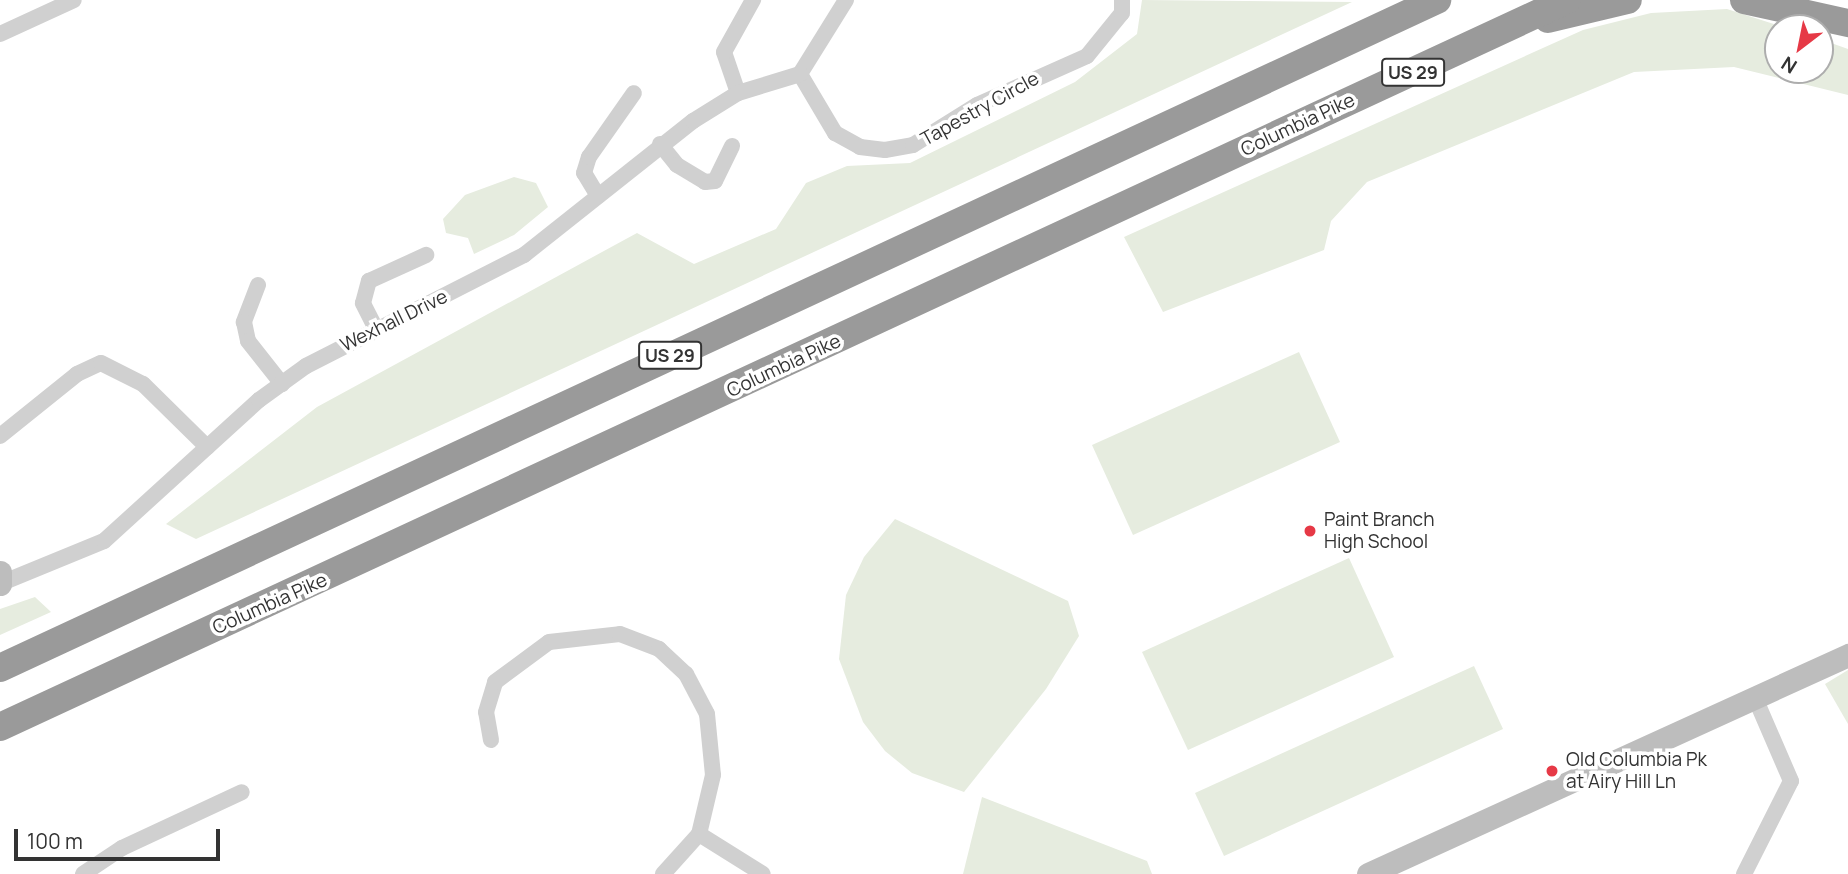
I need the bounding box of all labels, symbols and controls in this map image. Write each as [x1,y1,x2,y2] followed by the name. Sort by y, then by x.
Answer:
[1764,14,1834,84] north arrow
[1776,50,1802,80] text: N
[1380,58,1446,86] road number: US 29
[917,67,1043,151] street label: Tapestry Circle
[1237,89,1359,161] street label: Columbia Pike
[337,285,451,357] street label: Wexhall Drive
[723,330,845,402] street label: Columbia Pike
[637,340,703,370] road number: US 29
[1324,509,1434,553] place label: Paint Branch High School
[1302,523,1318,539] marker: Paint Branch High School
[209,569,331,639] street label: Columbia Pike
[1566,749,1707,793] place label: Old Columbia Pk at Airy Hill Ln
[1544,763,1560,779] marker: Old Columbia Pk at Airy Hill Ln
[18,814,224,858] scale bar
[27,827,83,855] text: 100 m

